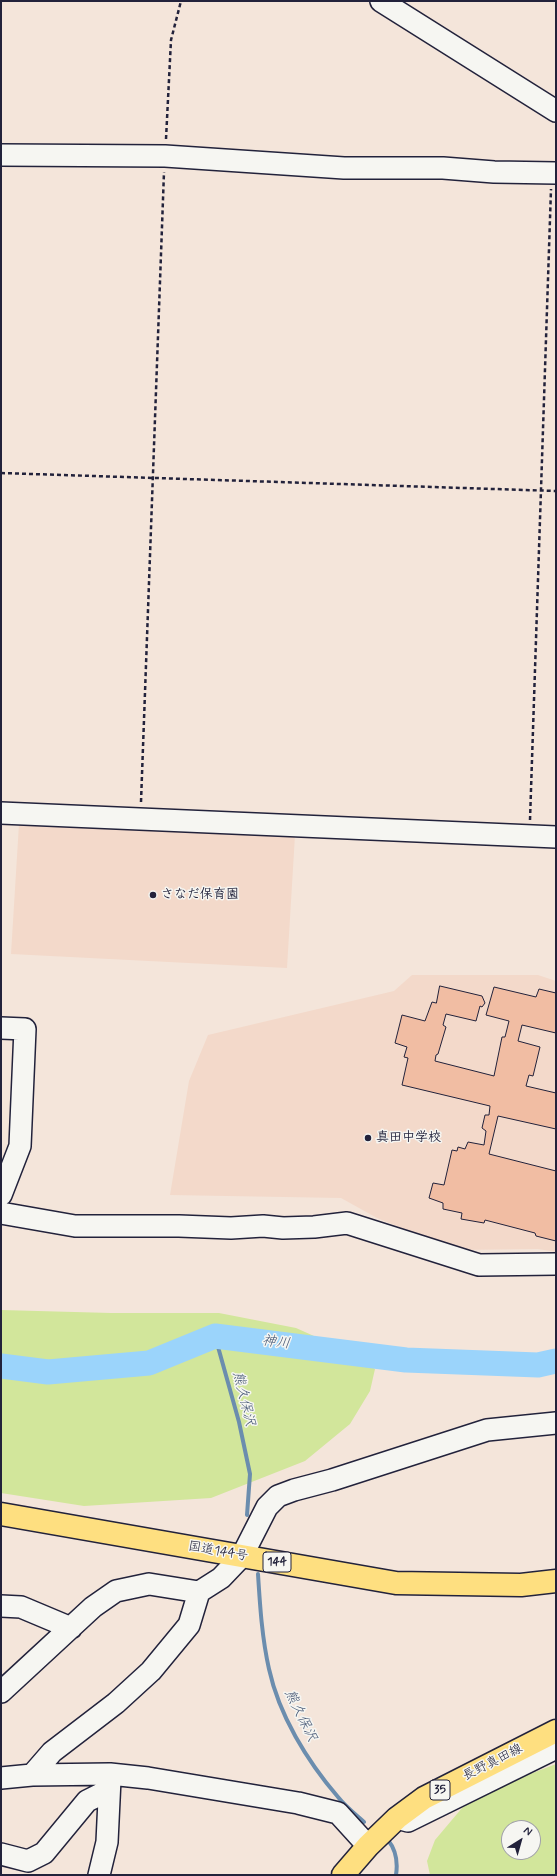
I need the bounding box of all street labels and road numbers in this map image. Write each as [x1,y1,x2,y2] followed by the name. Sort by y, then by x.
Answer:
[187,1539,249,1565] street label: 国道144号
[263,1552,291,1572] road number: 144
[461,1741,525,1785] street label: 長野真田線
[430,1780,450,1800] road number: 35

